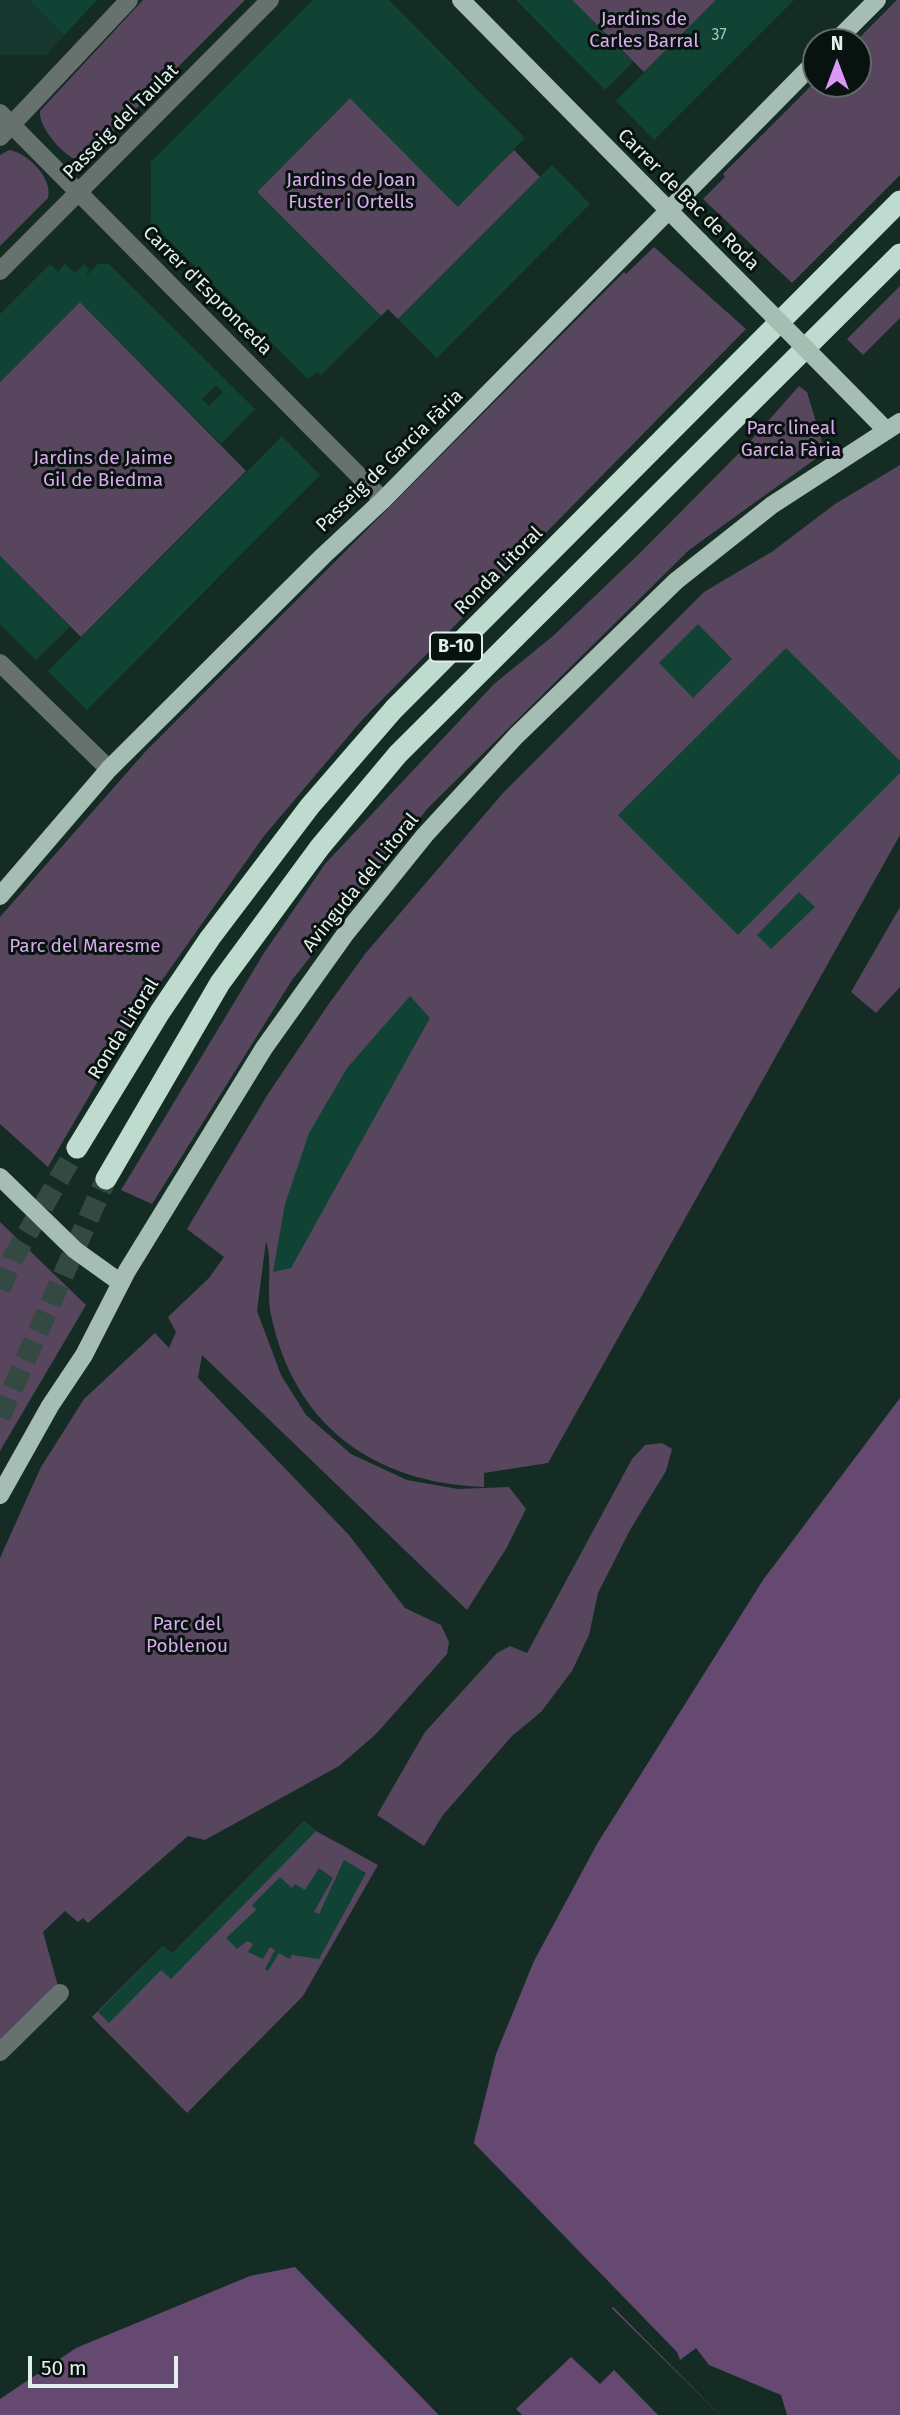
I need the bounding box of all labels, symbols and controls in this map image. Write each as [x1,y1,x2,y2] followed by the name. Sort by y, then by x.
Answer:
[589,9,699,53] park label: Jardins de Carles Barral
[711,26,727,46] house number: 37
[802,28,872,98] north arrow
[831,32,843,55] text: N
[59,60,183,184] street label: Passeig del Taulat
[612,124,764,276] street label: Carrer de Bac de Roda
[286,170,416,214] park label: Jardins de Joan Fuster i Ortells
[138,222,276,360] street label: Carrer d'Espronceda
[312,385,468,537] street label: Passeig de Garcia Fària
[741,418,841,462] park label: Parc lineal Garcia Fària
[33,448,173,492] park label: Jardins de Jaime Gil de Biedma
[450,522,548,620] street label: Ronda Litoral
[430,632,482,662] road number: B-10
[298,809,424,957] street label: Avinguda del Litoral
[9,936,161,958] park label: Parc del Maresme
[84,974,164,1084] street label: Ronda Litoral
[146,1614,228,1658] park label: Parc del Poblenou
[32,2342,182,2386] scale bar
[41,2355,87,2381] text: 50 m

